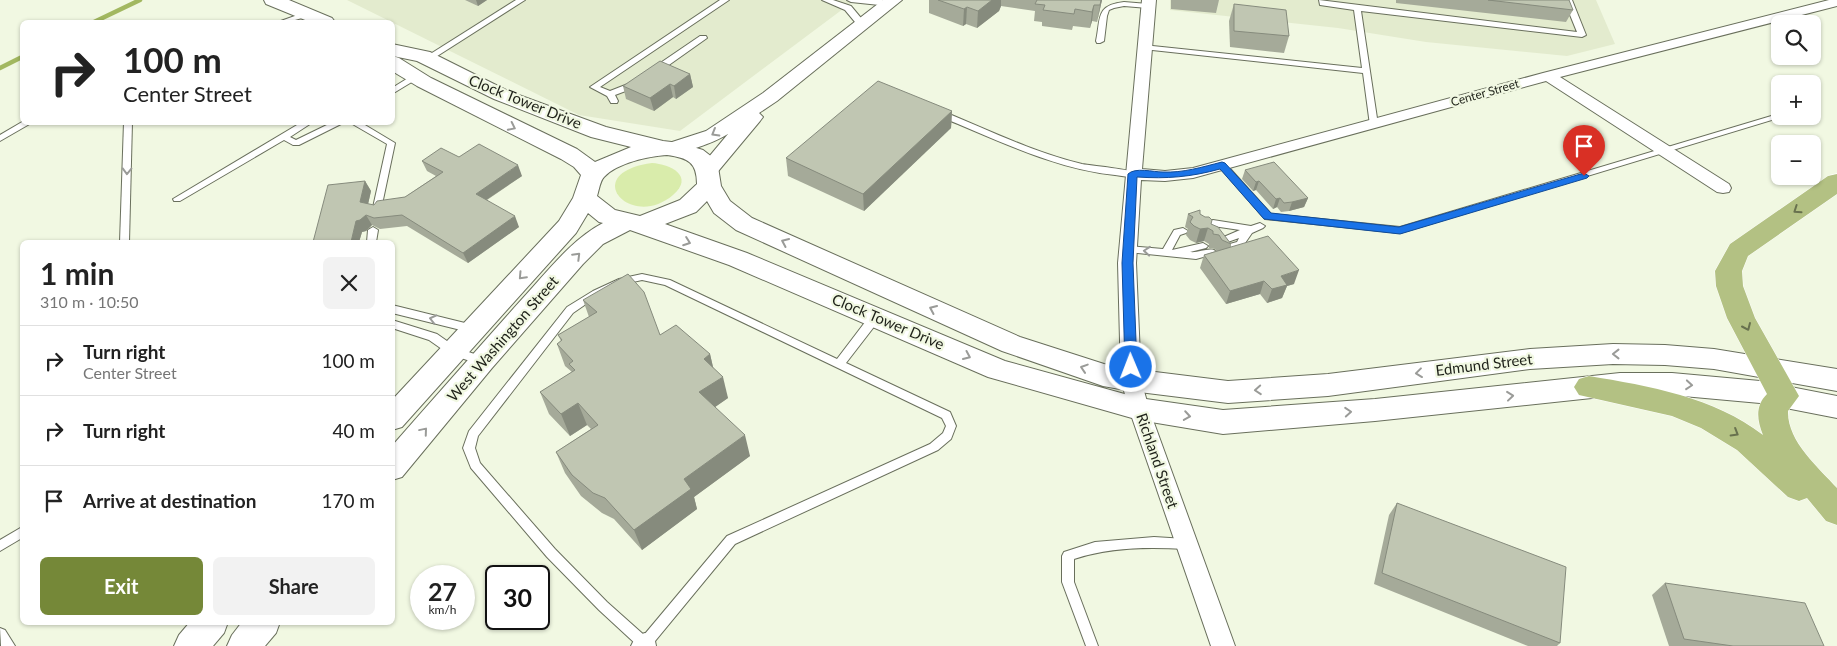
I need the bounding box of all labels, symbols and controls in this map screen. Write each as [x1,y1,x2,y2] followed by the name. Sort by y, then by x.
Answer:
[1771,15,1821,185] map controls
[1771,15,1821,65] button: search
[123,38,222,80] text: 100 m
[40,40,105,105] icon: right
[466,70,584,132] street label: Clock Tower Drive
[1449,75,1521,109] street label: Center Street
[1771,75,1821,125] button: +
[123,80,252,107] text: Center Street
[507,120,516,130] one-way arrow
[1563,125,1605,176] pin
[711,127,720,137] one-way arrow
[1570,132,1598,160] icon: arrive
[1771,135,1821,185] button: −
[121,167,132,175] one-way arrow
[1793,204,1802,213] one-way arrow
[682,236,691,246] one-way arrow
[781,238,790,248] one-way arrow
[1143,246,1151,257] one-way arrow
[571,253,580,262] one-way arrow
[40,255,114,291] text: 1 min
[323,257,375,309] button: close
[519,270,528,279] one-way arrow
[443,271,562,405] street label: West Washington Street
[830,289,947,353] street label: Clock Tower Drive
[40,292,139,311] text: 310 m · 10:50
[929,305,938,315] one-way arrow
[429,314,437,324] one-way arrow
[1740,322,1751,331] one-way arrow
[83,340,165,363] text: Turn right
[1104,340,1156,392] position arrow
[40,347,68,375] icon: right
[321,349,375,372] text: 100 m
[962,349,971,360] one-way arrow
[1434,349,1534,379] street label: Edmund Street
[1612,349,1620,359] one-way arrow
[83,363,177,382] text: Center Street
[1080,364,1088,374] one-way arrow
[1415,367,1423,378] one-way arrow
[1686,379,1694,390] one-way arrow
[1254,385,1262,396] one-way arrow
[1506,391,1514,402] one-way arrow
[1345,407,1353,418] one-way arrow
[1133,411,1183,511] street label: Richland Street
[1182,411,1191,421] one-way arrow
[40,417,68,445] icon: right
[83,419,165,442] text: Turn right
[332,419,375,442] text: 40 m
[418,427,427,436] one-way arrow
[1729,427,1738,437] one-way arrow
[40,487,68,515] icon: arrive
[83,489,256,512] text: Arrive at destination
[321,489,375,512] text: 170 m
[40,557,203,615] button: Exit
[213,557,375,615] button: Share
[485,565,550,630] speed limit sign: 30
[428,576,457,606] text: 27
[428,602,457,617] text: km/h

